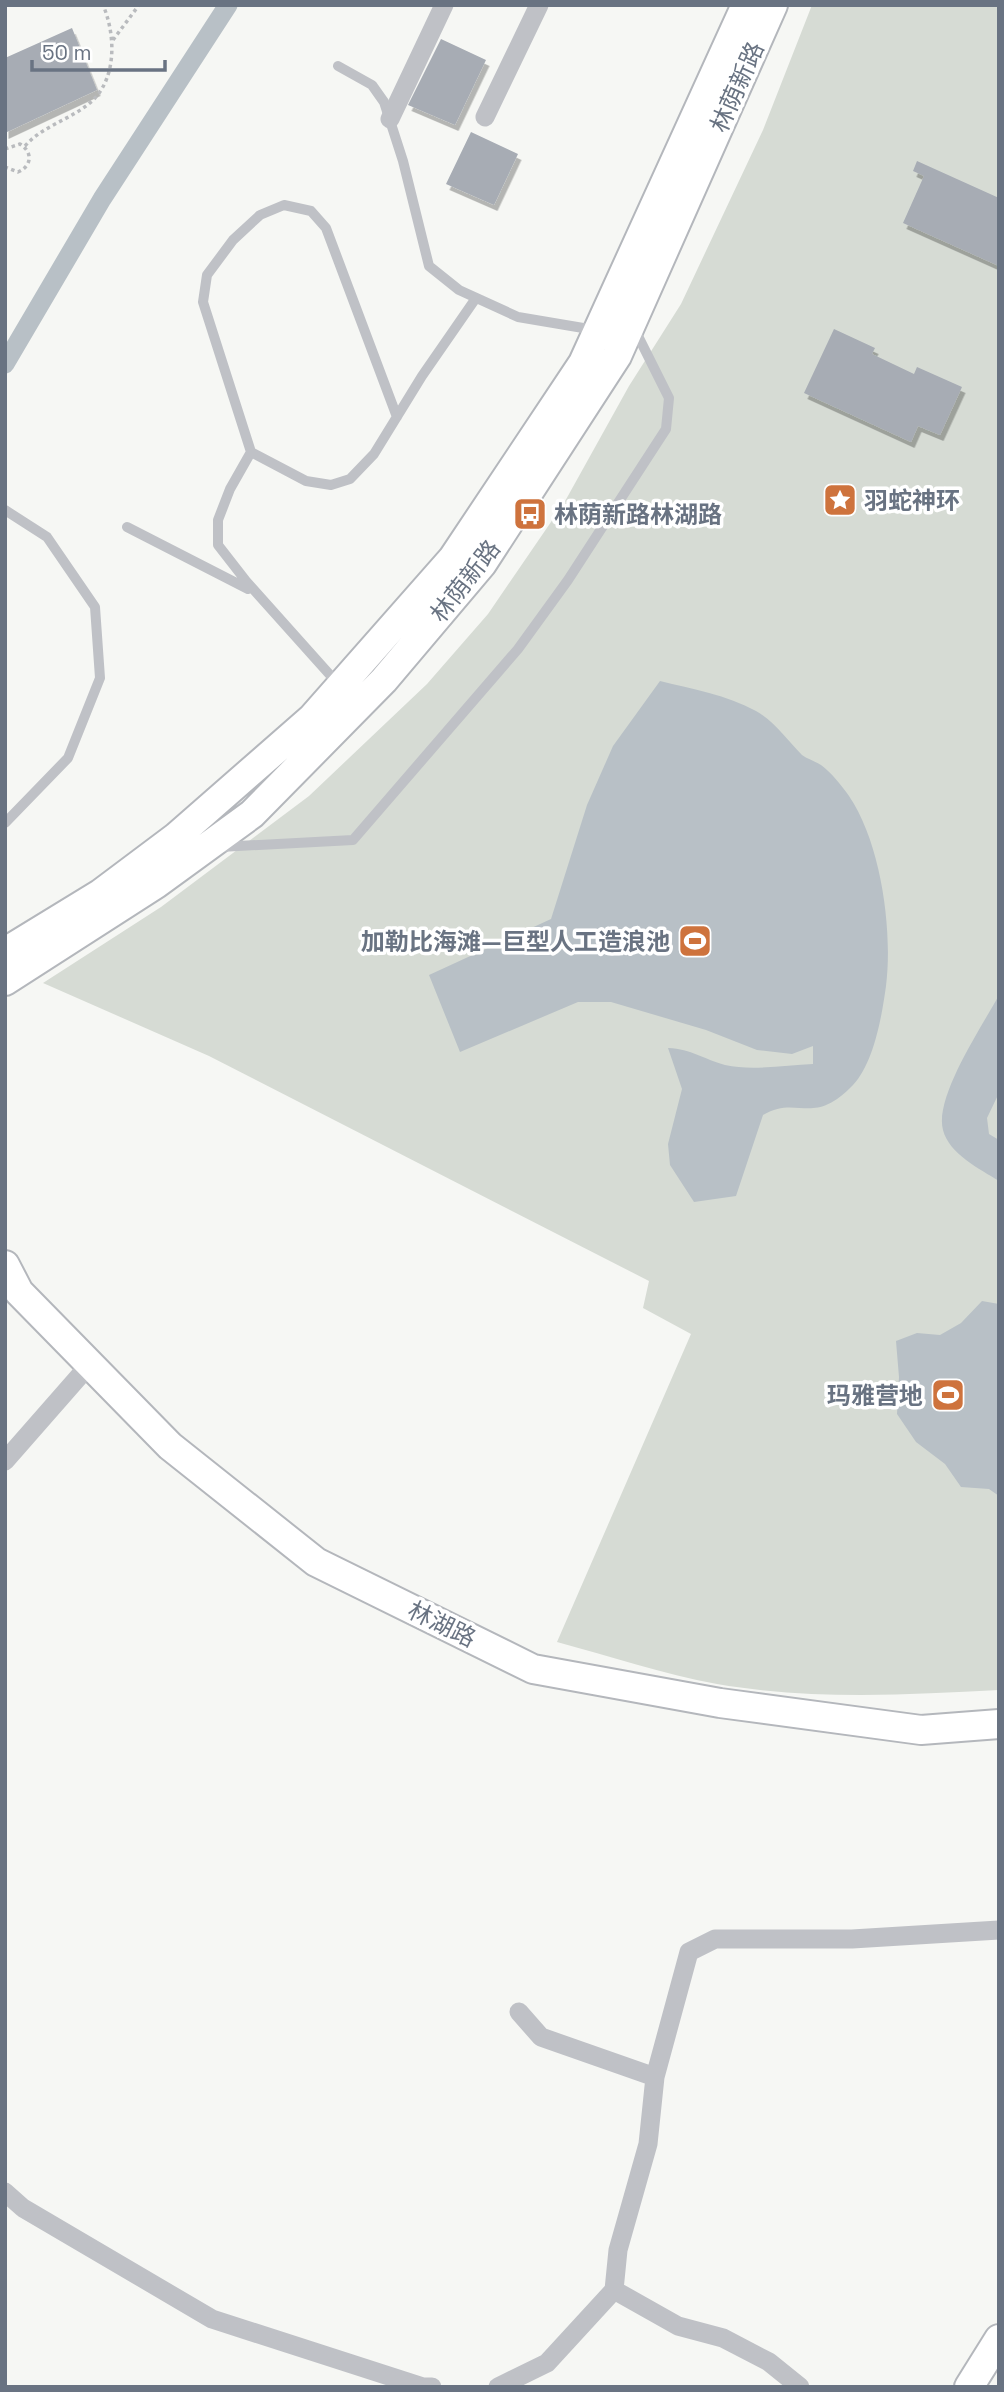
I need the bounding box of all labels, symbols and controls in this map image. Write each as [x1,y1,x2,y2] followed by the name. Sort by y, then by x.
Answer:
[32,28,164,72] scale bar
[703,37,771,137] street label: 林荫新路
[42,39,92,66] text: 50 m
[821,481,859,519] place icon: 羽蛇神环
[864,485,960,516] place label: 羽蛇神环
[511,495,549,533] bus stop icon: 林荫新路林湖路
[554,499,722,530] place label: 林荫新路林湖路
[423,534,507,628] street label: 林荫新路
[676,922,714,960] sports icon: 加勒比海滩—巨型人工造浪池
[361,926,670,957] place label: 加勒比海滩—巨型人工造浪池
[929,1376,967,1414] sports icon: 玛雅营地
[827,1380,923,1411] place label: 玛雅营地
[403,1594,481,1654] street label: 林湖路

